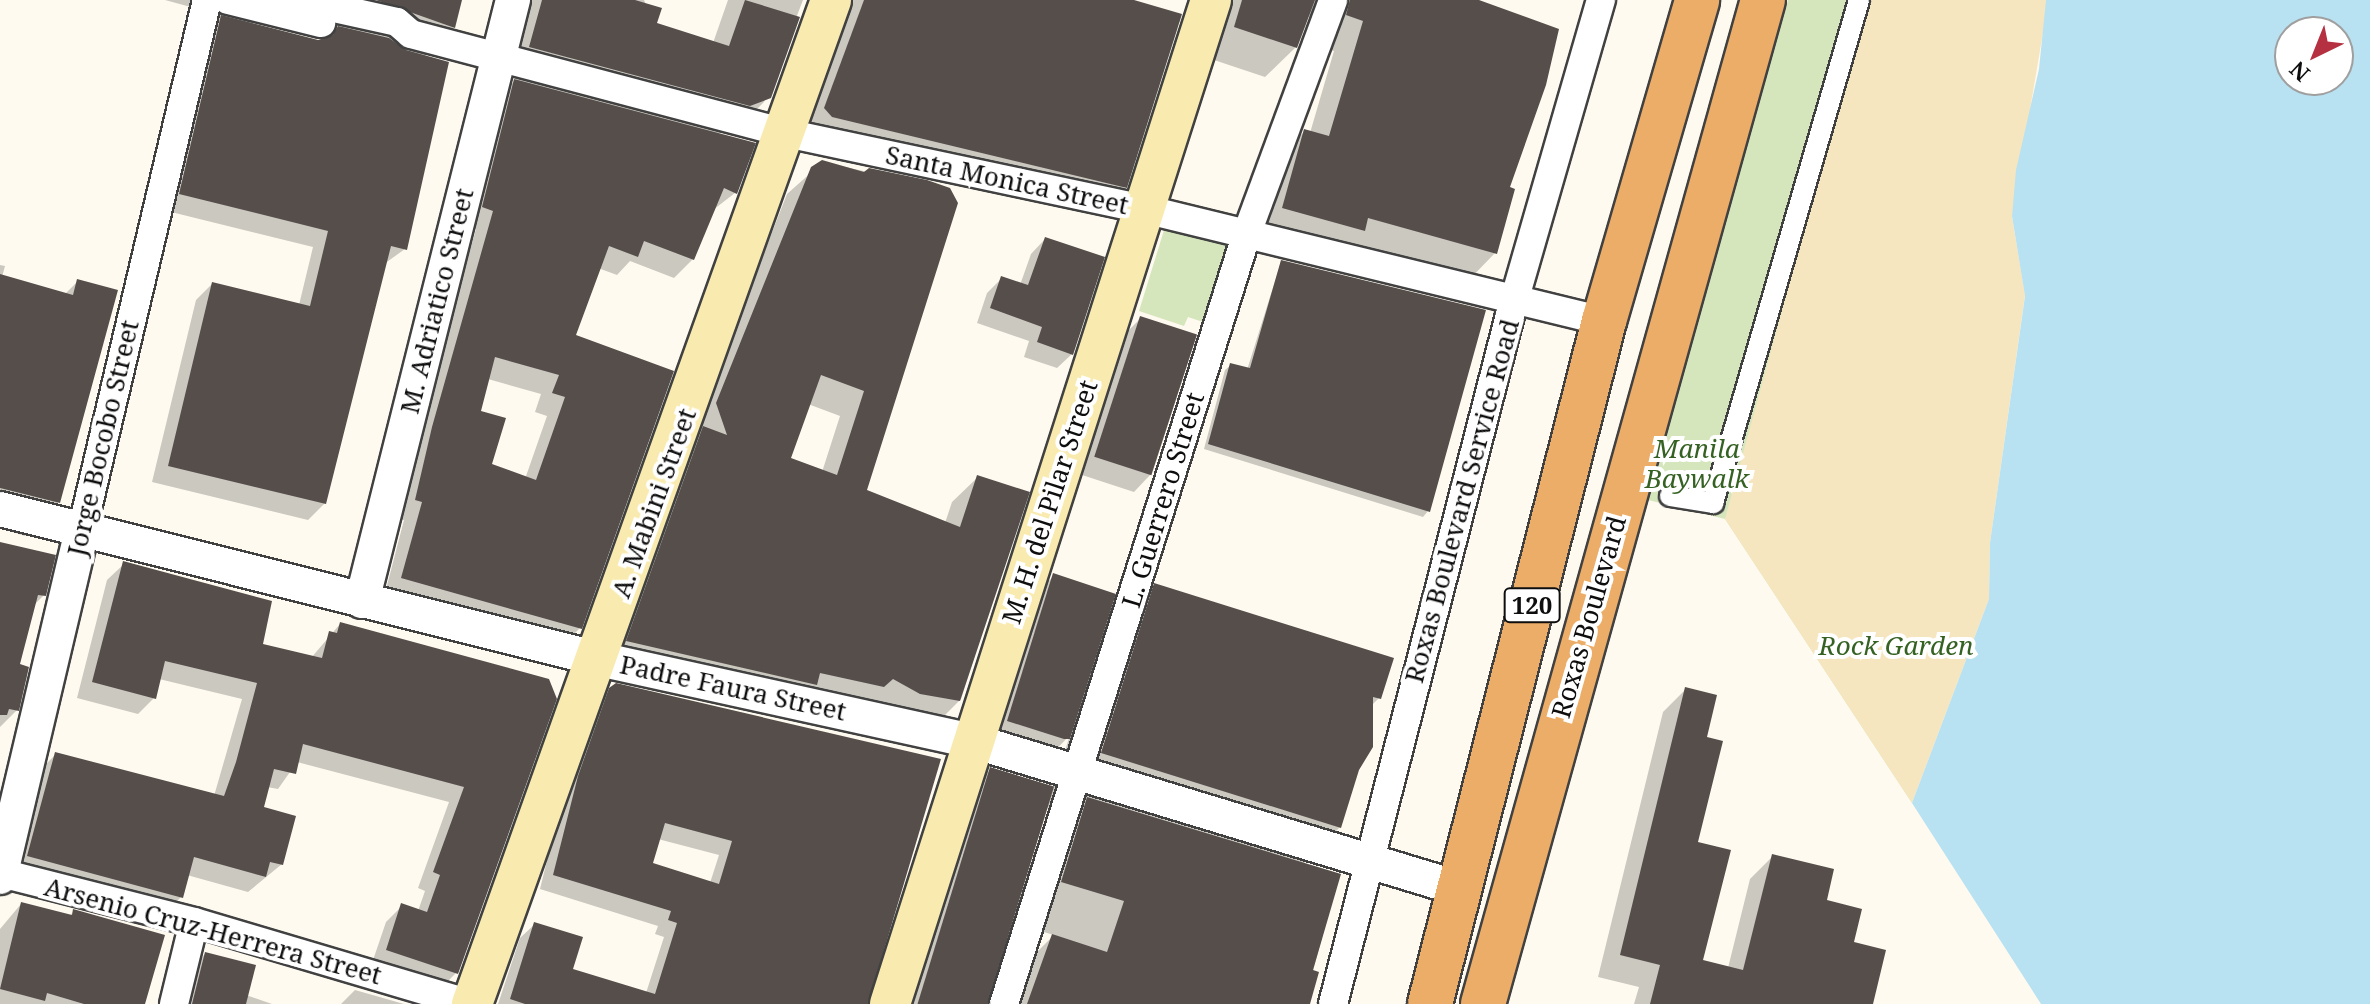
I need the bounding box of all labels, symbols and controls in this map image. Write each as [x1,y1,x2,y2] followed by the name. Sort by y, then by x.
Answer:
[2274,16,2354,96] north arrow
[2282,55,2316,89] text: N
[883,139,1131,221] street label: Santa Monica Street
[394,185,480,417] street label: M. Adriatico Street
[1398,316,1526,686] street label: Roxas Boulevard Service Road
[61,317,145,559] street label: Jorge Bocobo Street
[996,376,1104,628] street label: M. H. del Pilar Street
[1115,389,1211,611] street label: L. Guerrero Street
[605,404,703,602] street label: A. Mabini Street
[1645,433,1749,494] park label: Manila Baywalk
[1545,512,1633,722] street label: Roxas Boulevard
[1502,585,1562,625] road number: 120
[1818,630,1974,662] park label: Rock Garden
[617,649,849,727] street label: Padre Faura Street
[41,871,385,991] street label: Arsenio Cruz-Herrera Street

